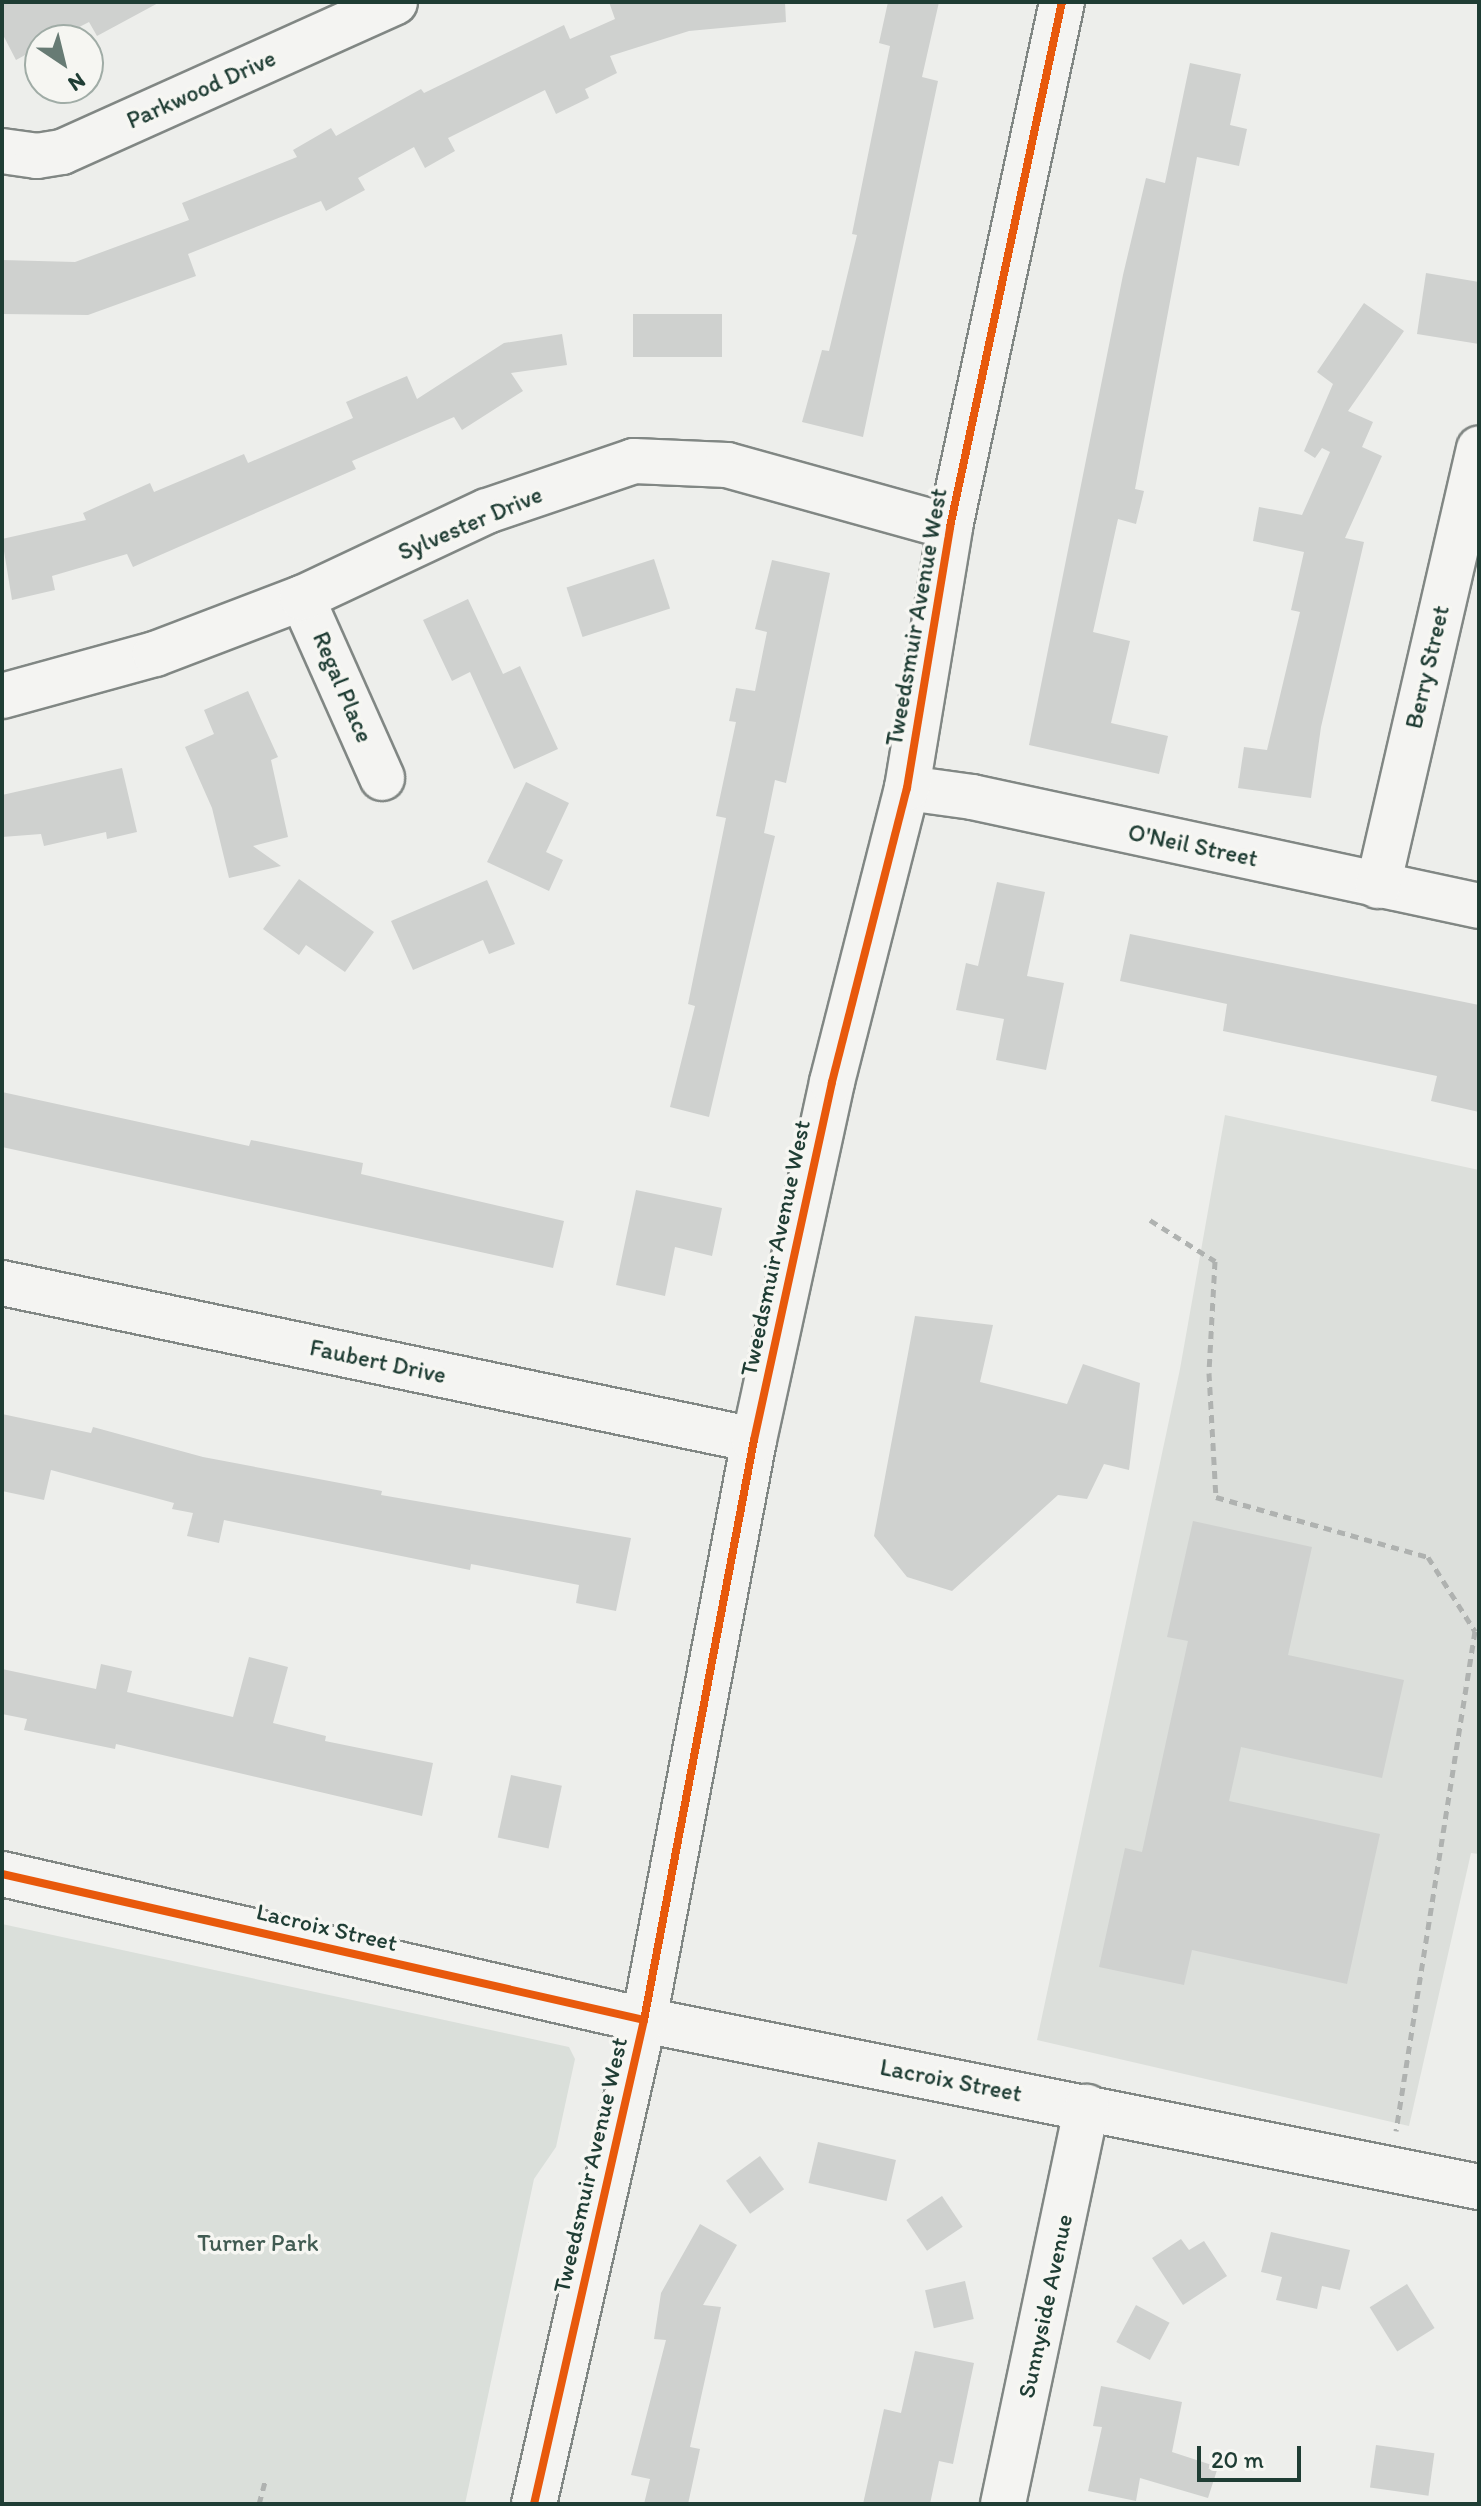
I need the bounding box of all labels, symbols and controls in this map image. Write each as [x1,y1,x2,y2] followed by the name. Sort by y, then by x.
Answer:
[24,24,104,104] north arrow
[122,43,280,135] street label: Parkwood Drive
[63,67,91,98] text: N
[393,480,547,566] street label: Sylvester Drive
[879,487,953,747] street label: Tweedsmuir Avenue West
[1399,603,1455,731] street label: Berry Street
[307,627,379,747] street label: Regal Place
[1126,817,1260,873] street label: O'Neil Street
[734,1118,816,1378] street label: Tweedsmuir Avenue West
[307,1332,449,1390] street label: Faubert Drive
[254,1897,400,1957] street label: Lacroix Street
[547,2035,633,2295] street label: Tweedsmuir Avenue West
[878,2052,1024,2108] street label: Lacroix Street
[1012,2212,1078,2400] street label: Sunnyside Avenue
[198,2229,318,2257] park label: Turner Park
[1201,2430,1305,2480] scale bar
[1211,2445,1264,2474] text: 20 m

